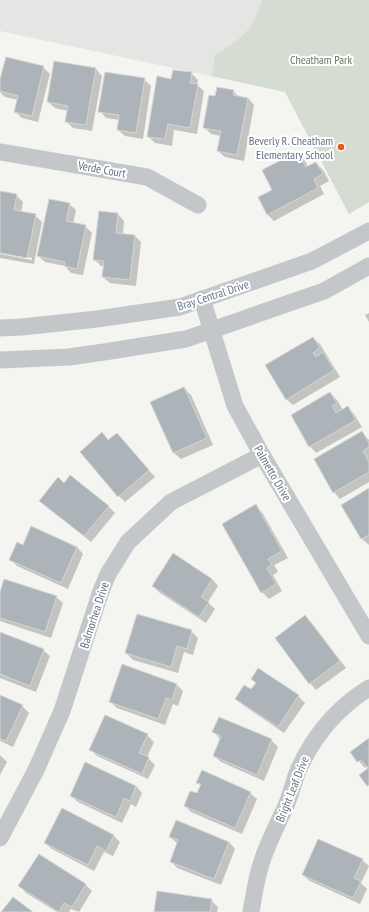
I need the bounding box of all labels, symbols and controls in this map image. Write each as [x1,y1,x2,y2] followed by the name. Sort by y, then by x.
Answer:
[290,52,352,67] park label: Cheatham Park
[249,133,333,162] place label: Beverly R. Cheatham Elementary School
[336,142,346,152] marker: Beverly R. Cheatham Elementary School
[76,157,128,181] street label: Verde Court
[175,276,251,314] street label: Bray Central Drive
[251,443,295,503] street label: Palmetto Drive
[76,580,112,650] street label: Balmorhea Drive
[272,754,312,824] street label: Bright Leaf Drive

